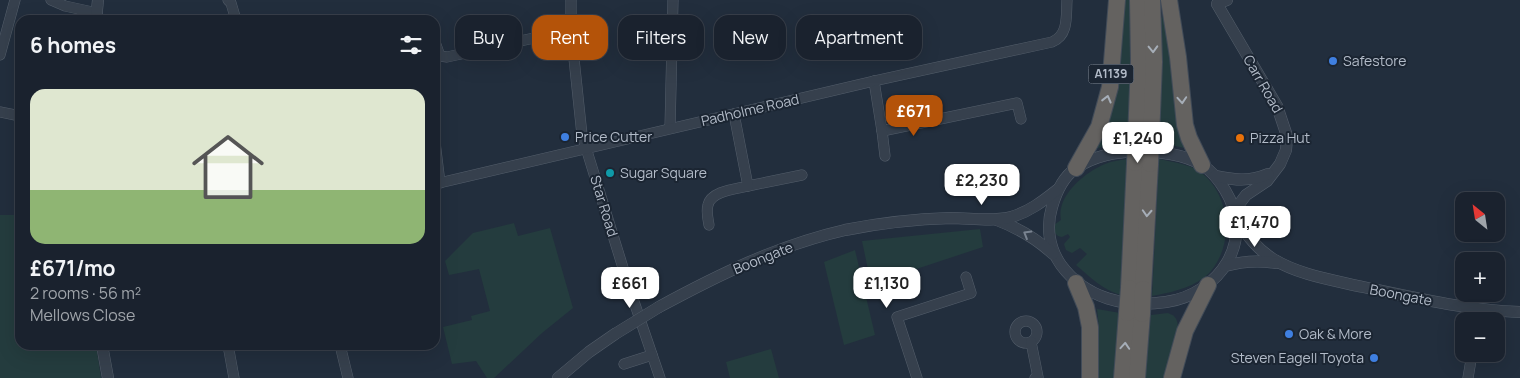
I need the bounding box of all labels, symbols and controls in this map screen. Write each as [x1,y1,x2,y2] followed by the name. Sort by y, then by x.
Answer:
[455,15,522,60] chip: Buy
[532,15,608,60] chip: Rent
[618,15,704,60] chip: Filters
[714,15,786,60] chip: New
[796,15,922,60] chip: Apartment
[30,31,116,59] text: 6 homes
[397,31,425,59] icon: filters
[1148,45,1158,53] one-way arrow
[1239,51,1288,116] street label: Carr Road
[1343,51,1406,70] place label: Safestore
[1327,55,1339,67] marker: Safestore
[1088,64,1134,84] road number: A1139
[699,89,801,130] street label: Padholme Road
[884,94,944,137] pin: £671
[1101,94,1112,103] one-way arrow
[1176,97,1187,105] one-way arrow
[897,100,931,122] text: £671
[1097,121,1179,164] pin: £1,240
[183,122,273,212] icon: home
[575,127,652,146] place label: Price Cutter
[1113,127,1163,149] text: £1,240
[1250,128,1311,147] place label: Pizza Hut
[559,131,571,143] marker: Price Cutter
[1234,132,1246,144] marker: Pizza Hut
[620,163,707,182] place label: Sugar Square
[941,164,1023,206] pin: £2,230
[604,167,616,179] marker: Sugar Square
[956,169,1008,191] text: £2,230
[586,173,623,239] street label: Star Road
[1455,192,1505,242] north arrow
[1455,192,1505,362] map controls
[1214,206,1296,248] pin: £1,470
[1142,209,1153,217] one-way arrow
[1230,211,1280,233] text: £1,470
[1023,230,1032,240] one-way arrow
[730,237,796,278] street label: Boongate
[1455,252,1505,302] button: +
[30,254,116,282] text: £671/mo
[600,266,660,309] pin: £661
[846,266,928,309] pin: £1,130
[612,272,648,294] text: £661
[864,272,910,294] text: £1,130
[1368,279,1434,310] street label: Boongate
[30,282,141,304] text: 2 rooms · 56 m²
[30,304,135,326] text: Mellows Close
[1455,312,1505,362] button: −
[1299,324,1372,343] place label: Oak & More
[1283,328,1295,340] marker: Oak & More
[1119,341,1130,349] one-way arrow
[1231,348,1364,367] place label: Steven Eagell Toyota
[1368,352,1380,364] marker: Steven Eagell Toyota

